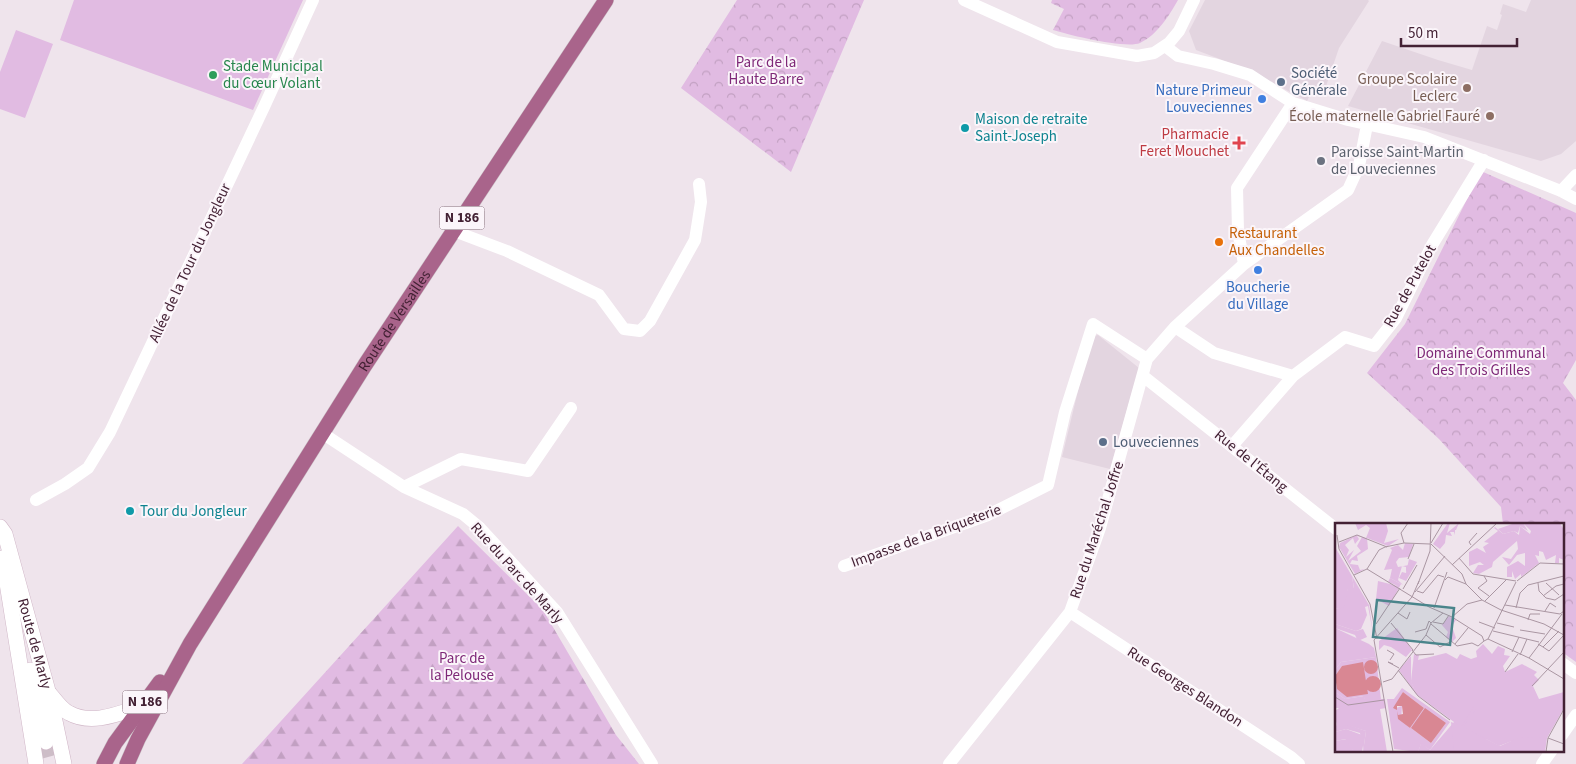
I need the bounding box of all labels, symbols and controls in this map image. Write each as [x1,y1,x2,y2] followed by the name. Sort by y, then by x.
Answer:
[1401,15,1517,47] scale bar
[1408,23,1438,44] text: 50 m
[729,52,803,90] park label: Parc de la Haute Barre
[223,56,323,94] place label: Stade Municipal du Cœur Volant
[1291,63,1347,101] place label: Société Générale
[207,69,219,81] marker: Stade Municipal du Cœur Volant
[1357,69,1457,107] place label: Groupe Scolaire Leclerc
[1275,76,1287,88] marker: Société Générale
[1156,80,1253,118] place label: Nature Primeur Louveciennes
[1461,82,1473,94] marker: Groupe Scolaire Leclerc
[1256,93,1268,105] marker: Nature Primeur Louveciennes
[1289,106,1480,127] place label: École maternelle Gabriel Fauré
[975,109,1087,147] place label: Maison de retraite Saint-Joseph
[1484,110,1496,122] marker: École maternelle Gabriel Fauré
[959,122,971,134] marker: Maison de retraite Saint-Joseph
[1139,124,1229,162] place label: Pharmacie Feret Mouchet
[1233,137,1245,149] marker: Pharmacie Feret Mouchet
[1331,142,1464,180] place label: Paroisse Saint-Martin de Louveciennes
[1315,155,1327,167] marker: Paroisse Saint-Martin de Louveciennes
[144,179,237,346] street label: Allée de la Tour du Jongleur
[440,207,484,230] road number: N 186
[1229,223,1325,261] place label: Restaurant Aux Chandelles
[1213,236,1225,248] marker: Restaurant Aux Chandelles
[1379,241,1441,331] street label: Rue de Putelot
[1252,264,1264,276] marker: Boucherie du Village
[353,266,435,376] street label: Route de Versailles
[1226,277,1290,315] place label: Boucherie du Village
[1416,343,1546,381] park label: Domaine Communal des Trois Grilles
[1210,425,1293,497] street label: Rue de l'Étang
[1113,432,1199,453] place label: Louveciennes
[1097,436,1109,448] marker: Louveciennes
[1065,459,1129,601] street label: Rue du Maréchal Joffre
[848,499,1004,573] street label: Impasse de la Briqueterie
[140,501,248,522] place label: Tour du Jongleur
[124,505,136,517] marker: Tour du Jongleur
[466,518,568,628] street label: Rue du Parc de Marly
[1335,523,1564,752] inset map
[12,596,57,691] street label: Route de Marly
[1123,642,1247,732] street label: Rue Georges Blandon
[430,648,494,686] park label: Parc de la Pelouse
[122,690,168,714] road number: N 186

